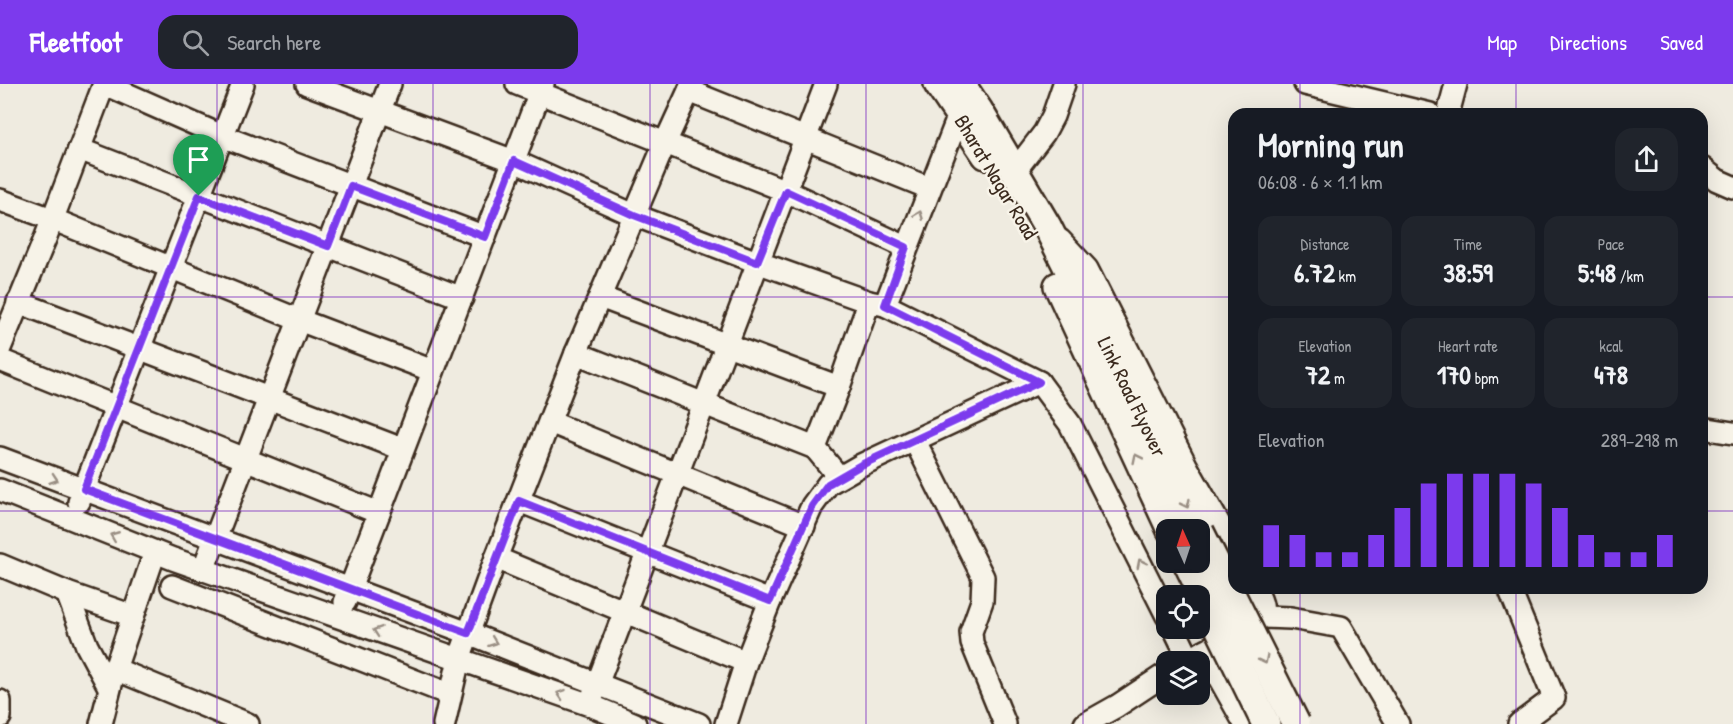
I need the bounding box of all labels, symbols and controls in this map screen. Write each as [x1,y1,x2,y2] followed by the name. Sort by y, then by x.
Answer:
[158,15,578,69] search box
[30,23,122,61] text: Fleetfoot
[179,26,212,59] icon: search
[227,27,321,57] text: Search here
[1487,28,1517,57] text: Map
[1550,28,1627,57] text: Directions
[1660,28,1703,57] text: Saved
[948,109,1045,244] street label: Bharat Nagar Road
[1258,123,1404,167] text: Morning run
[1615,128,1678,191] button: share
[173,134,224,196] pin
[182,143,215,176] icon: arrive
[1258,168,1383,195] text: 06:08 · 6 × 1.1 km
[911,210,924,221] one-way arrow
[1301,233,1349,255] text: Distance
[1454,233,1482,255] text: Time
[1598,233,1624,255] text: Pace
[1294,255,1335,290] text: 6.72
[1443,255,1493,290] text: 38:59
[1578,255,1616,290] text: 5:48
[1335,265,1356,287] text: km
[1616,265,1644,287] text: /km
[1091,332,1174,462] street label: Link Road Flyover
[1298,335,1352,357] text: Elevation
[1438,335,1498,357] text: Heart rate
[1599,335,1623,357] text: kcal
[1305,357,1330,392] text: 72
[1437,357,1471,392] text: 170
[1594,357,1628,392] text: 478
[1330,367,1345,389] text: m
[1471,367,1499,389] text: bpm
[1258,426,1324,453] text: Elevation
[1601,426,1678,453] text: 289–298 m
[1132,453,1144,464] one-way arrow
[48,472,59,485] one-way arrow
[1179,498,1190,508] one-way arrow
[1156,519,1210,573] north arrow
[1156,519,1210,705] map controls
[110,531,121,543] one-way arrow
[1136,559,1148,570] one-way arrow
[1156,585,1210,639] button: locate
[372,625,383,638] one-way arrow
[487,635,498,647] one-way arrow
[1156,651,1210,705] button: layers
[1256,654,1268,665] one-way arrow
[556,689,567,702] one-way arrow

